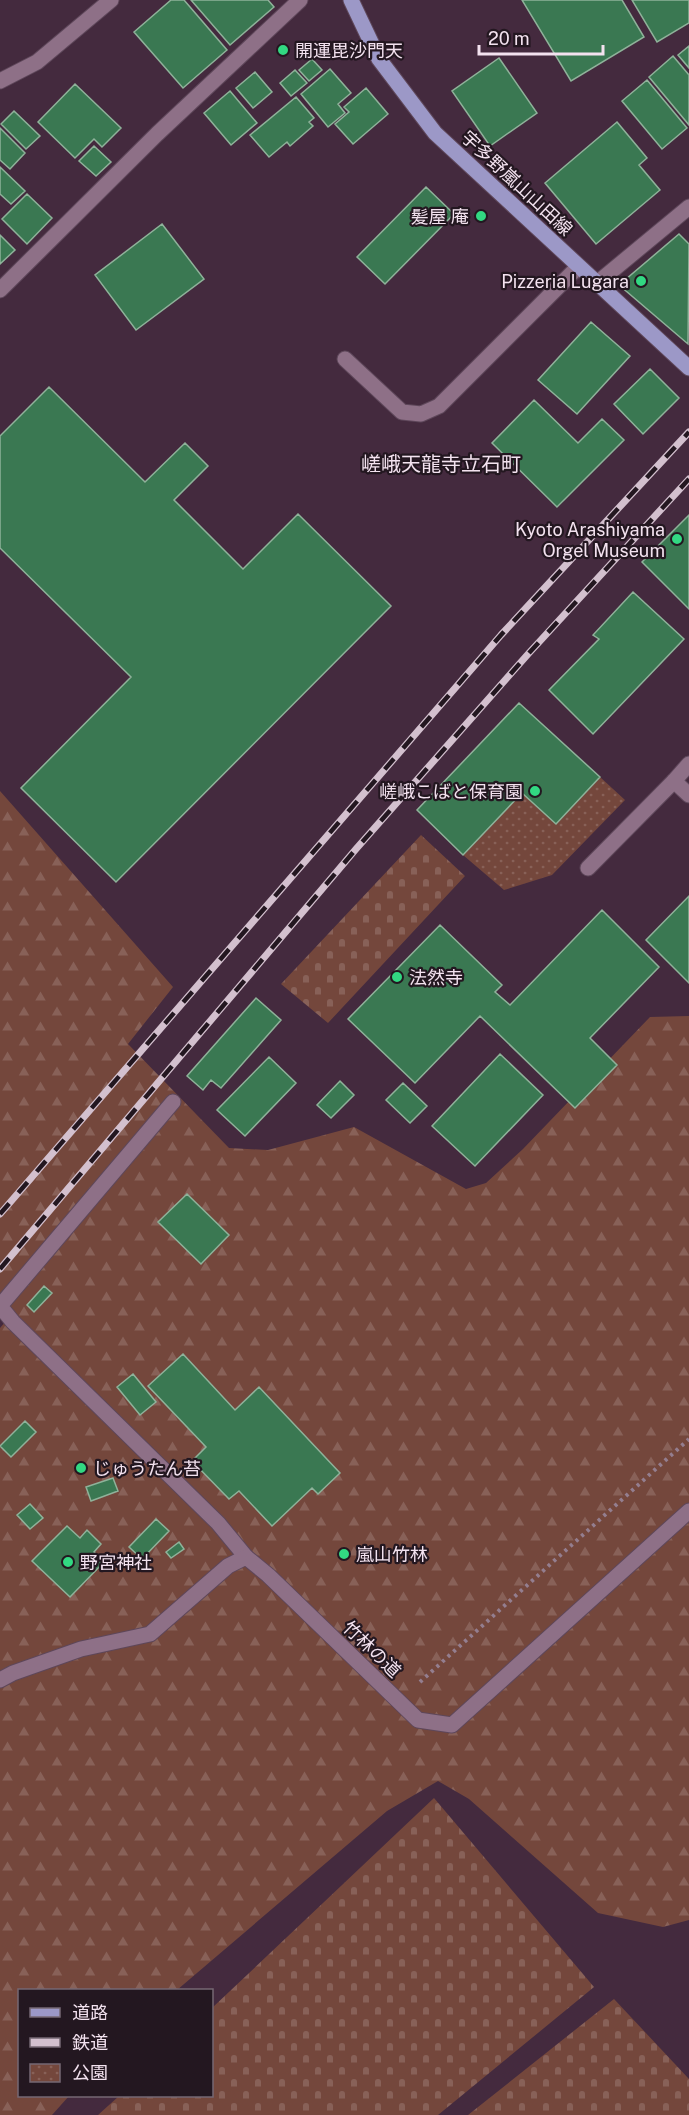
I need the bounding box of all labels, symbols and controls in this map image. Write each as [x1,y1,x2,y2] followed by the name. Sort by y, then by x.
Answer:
[479,18,604,56] scale bar
[488,28,530,49] text: 20 m
[295,40,403,61] place label: 開運毘沙門天
[276,43,290,57] marker: 開運毘沙門天
[457,126,577,240] street label: 宇多野嵐山山田線
[411,206,469,227] place label: 髪屋 庵
[474,209,488,223] marker: 髪屋 庵
[501,271,629,292] place label: Pizzeria Lugara
[634,274,648,288] marker: Pizzeria Lugara
[361,452,521,476] district label: 嵯峨天龍寺立石町
[515,519,665,561] place label: Kyoto Arashiyama Orgel Museum
[670,532,684,546] marker: Kyoto Arashiyama Orgel Museum
[379,781,523,802] place label: 嵯峨こばと保育園
[528,784,542,798] marker: 嵯峨こばと保育園
[409,967,463,988] place label: 法然寺
[390,970,404,984] marker: 法然寺
[93,1458,201,1479] place label: じゅうたん苔
[74,1461,88,1475] marker: じゅうたん苔
[356,1544,428,1565] place label: 嵐山竹林
[337,1547,351,1561] marker: 嵐山竹林
[80,1552,152,1573] place label: 野宮神社
[61,1555,75,1569] marker: 野宮神社
[339,1616,405,1682] street label: 竹林の道
[18,1989,213,2097] legend
[72,2002,108,2023] text: 道路
[72,2032,108,2053] text: 鉄道
[72,2062,108,2083] text: 公園

